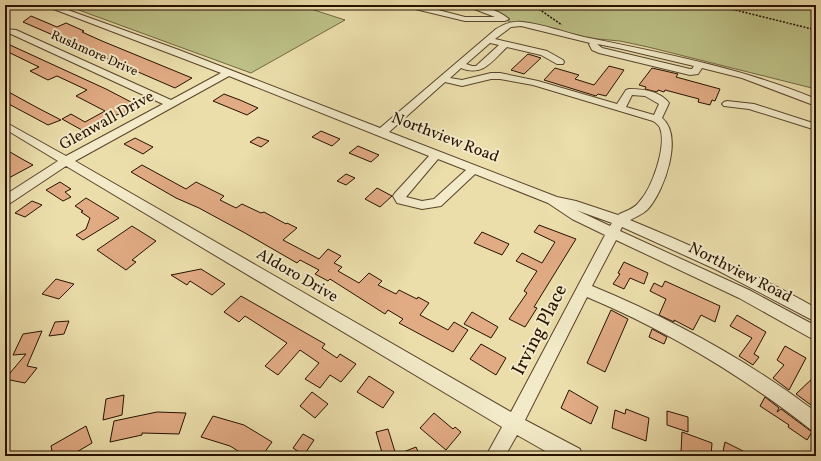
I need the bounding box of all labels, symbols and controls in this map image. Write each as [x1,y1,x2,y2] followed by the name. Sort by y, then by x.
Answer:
[47,27,141,81] street label: Rushmore Drive
[56,86,158,156] street label: Glenwall Drive
[388,107,502,169] street label: Northview Road
[684,237,796,309] street label: Northview Road
[252,244,342,308] street label: Aldoro Drive
[506,280,574,380] street label: Irving Place

